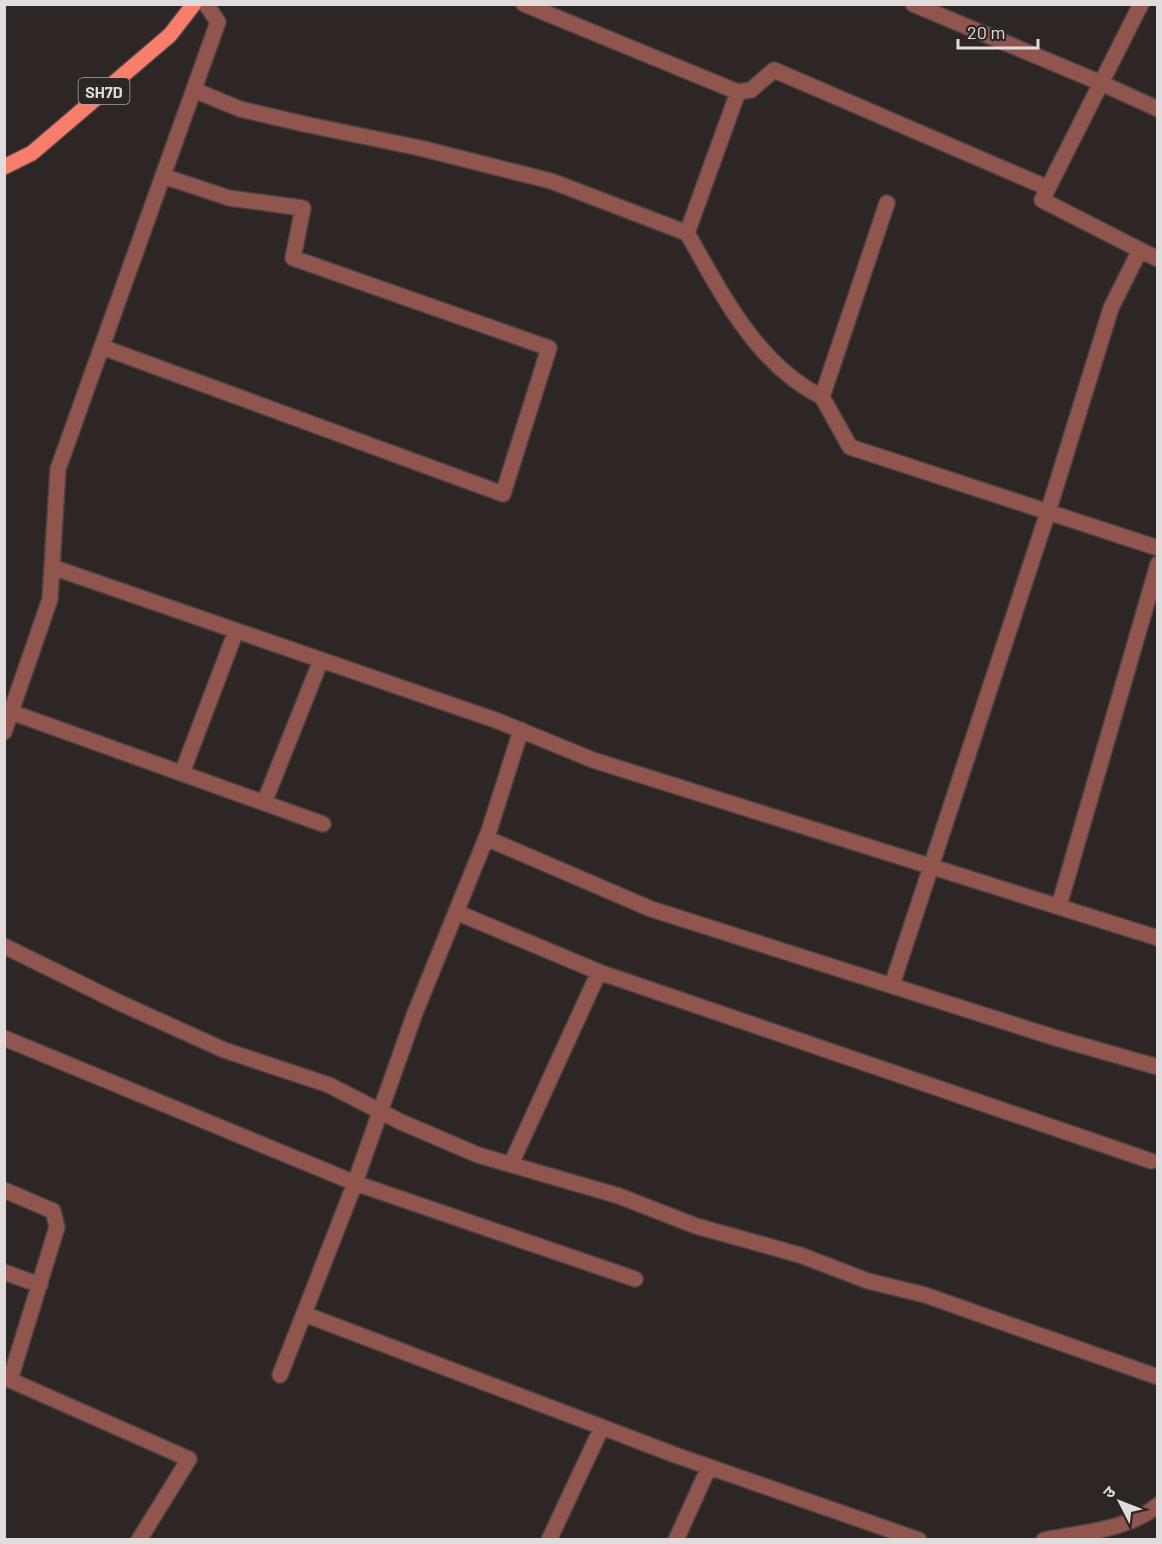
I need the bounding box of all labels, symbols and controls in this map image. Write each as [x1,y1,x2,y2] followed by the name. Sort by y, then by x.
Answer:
[958,12,1038,50] scale bar
[967,21,1005,43] text: 20 m
[78,78,130,104] road number: SH7D
[1090,1472,1150,1532] north arrow
[1098,1481,1119,1501] text: उ

